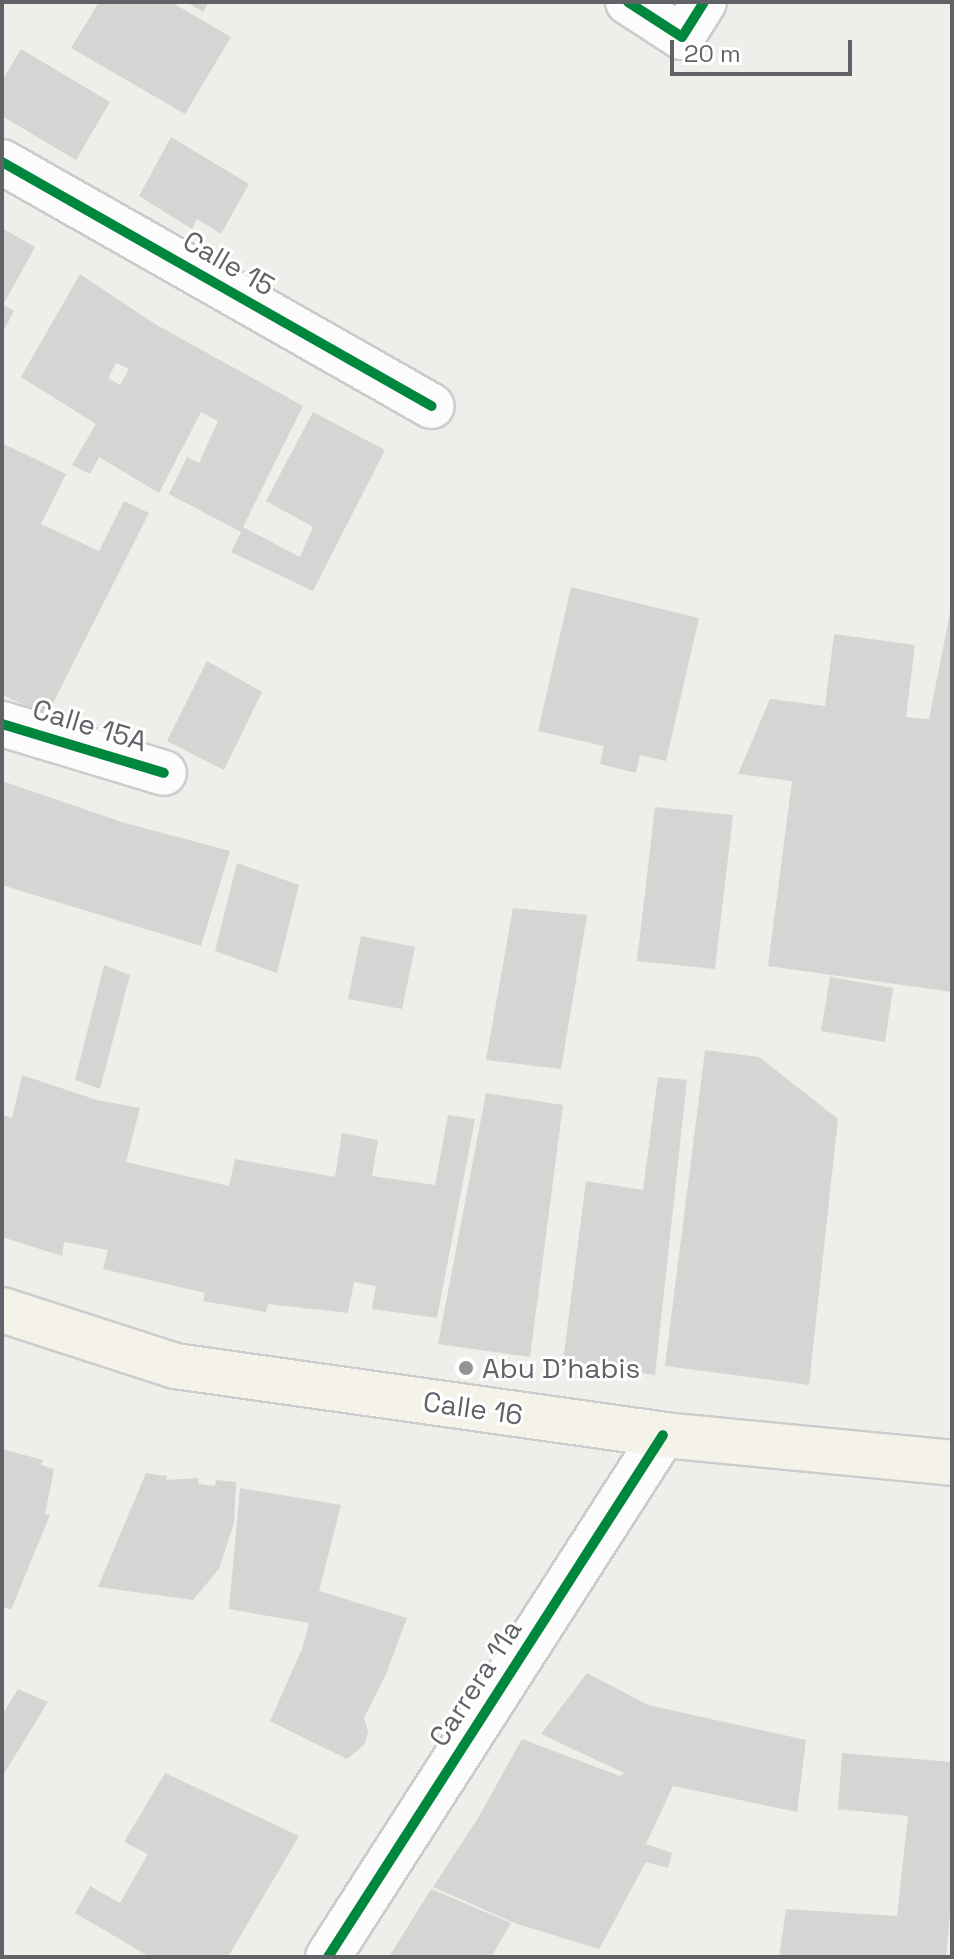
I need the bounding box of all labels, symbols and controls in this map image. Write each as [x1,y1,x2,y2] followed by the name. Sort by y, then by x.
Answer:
[674,24,856,74] scale bar
[684,38,741,69] text: 20 m
[177,223,281,303] street label: Calle 15
[29,692,151,758] street label: Calle 15A
[482,1351,640,1385] place label: Abu D'habis
[457,1359,475,1377] marker: Abu D'habis
[421,1384,525,1432] street label: Calle 16
[422,1613,528,1753] street label: Carrera 11a

